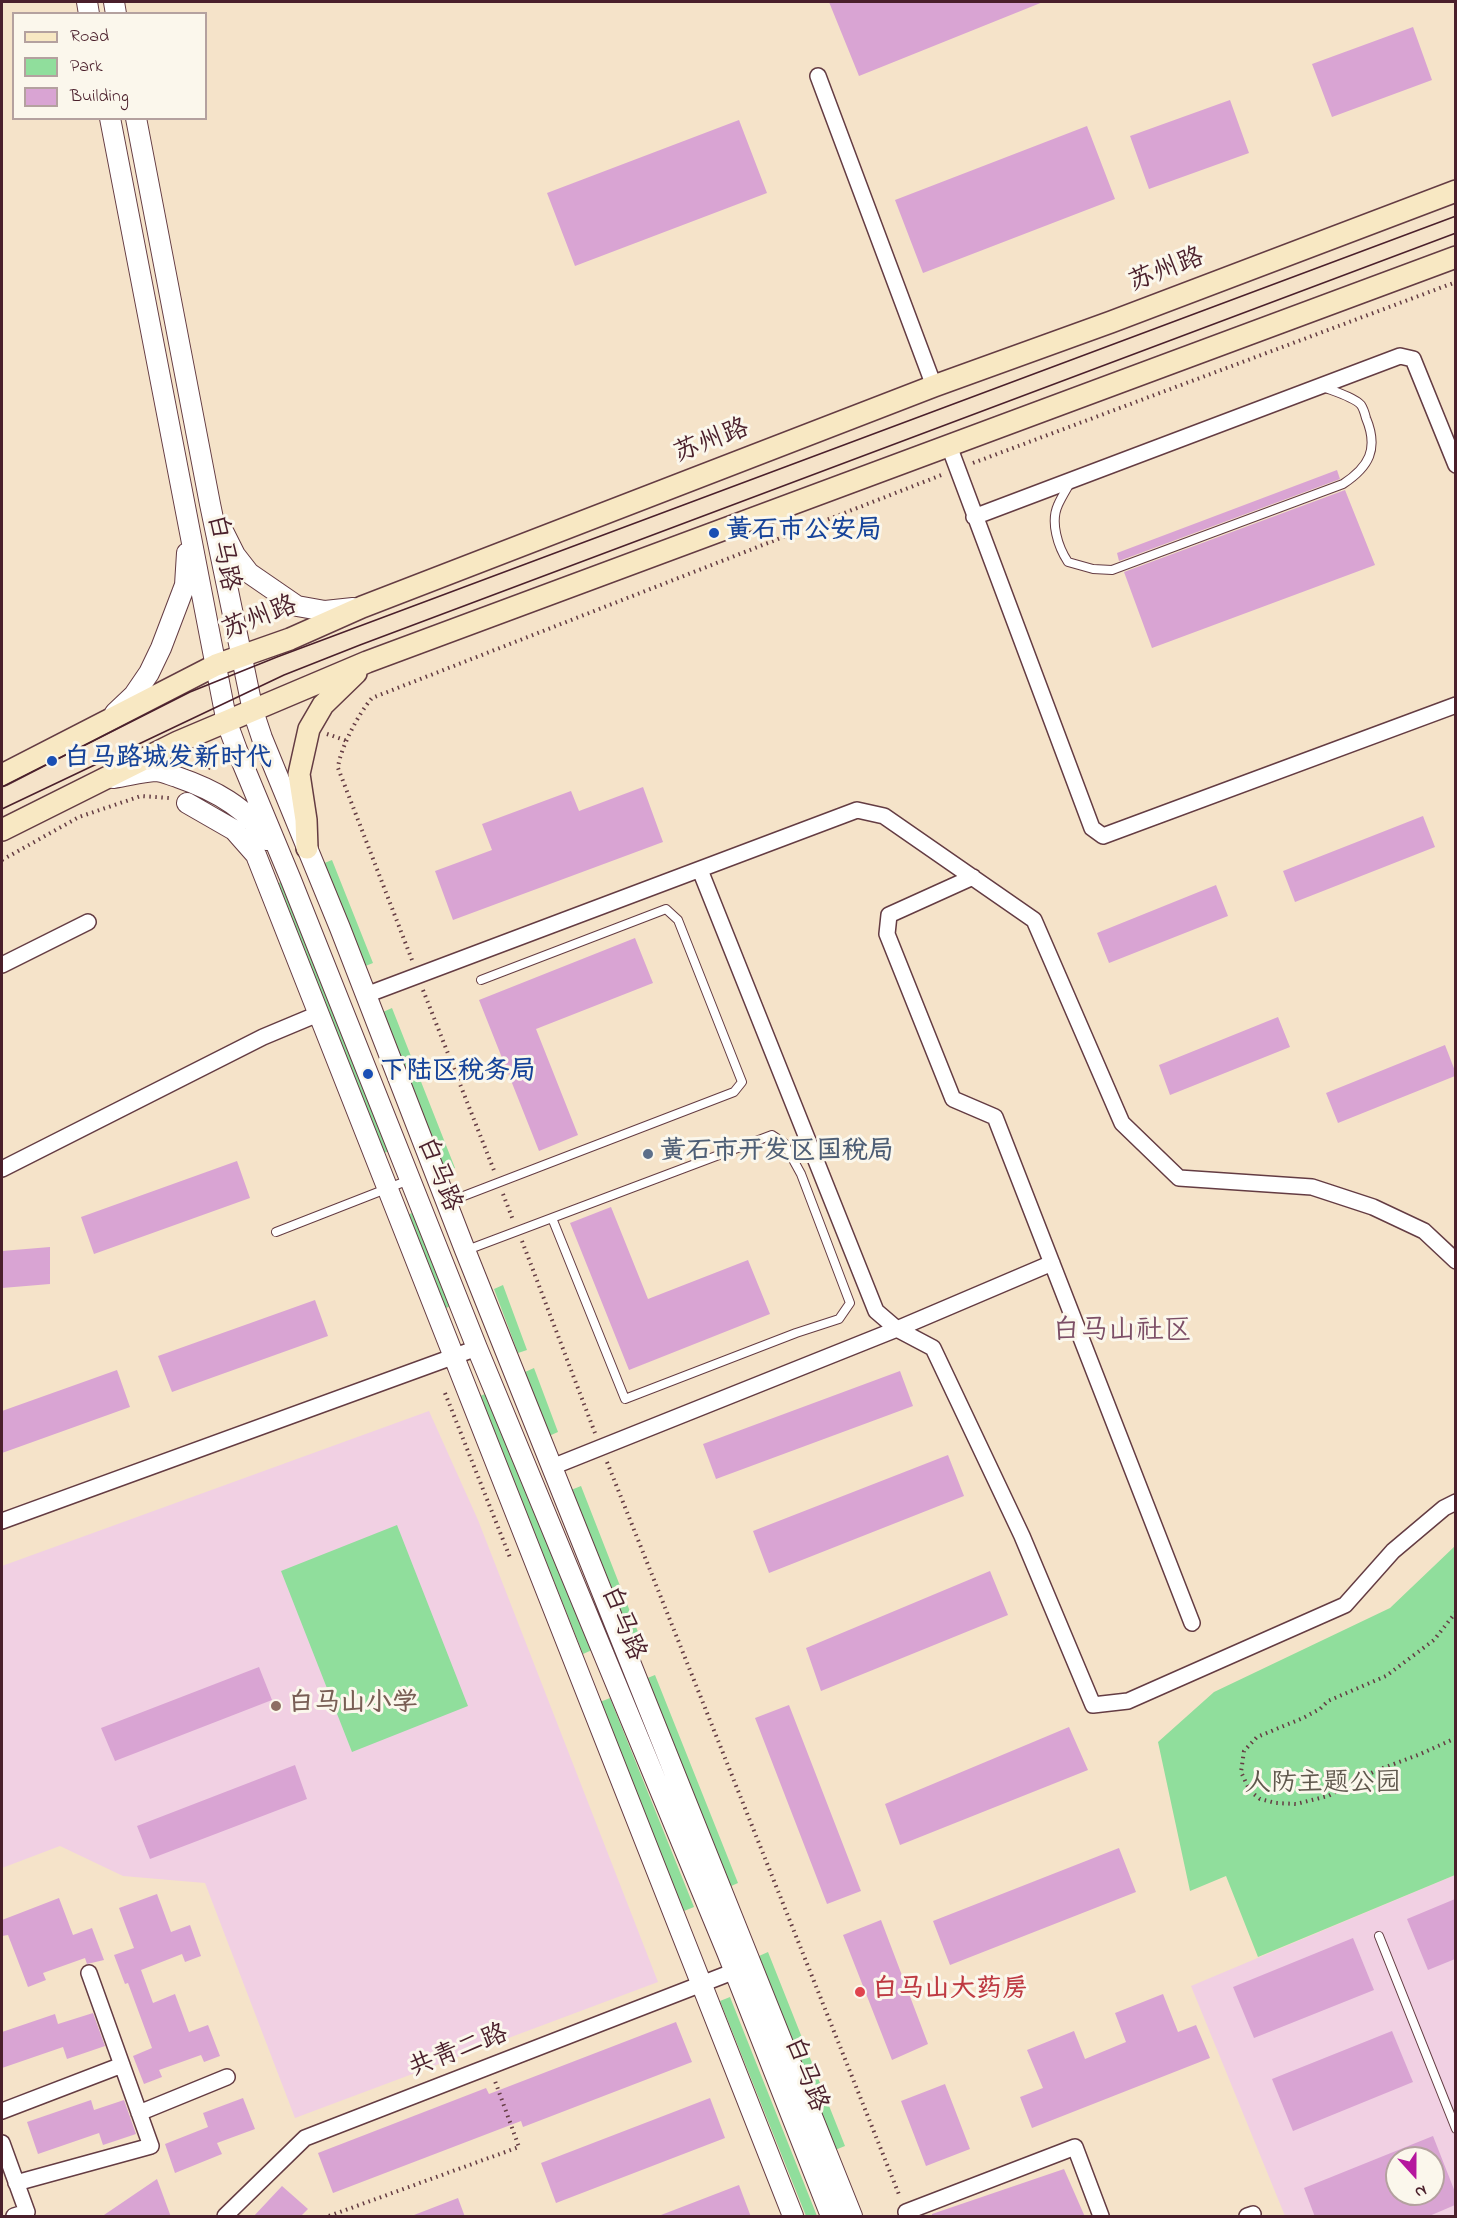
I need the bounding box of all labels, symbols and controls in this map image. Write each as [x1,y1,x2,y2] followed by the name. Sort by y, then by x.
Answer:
[12,12,207,120] legend
[70,24,109,50] text: Road
[70,54,103,80] text: Park
[70,84,129,110] text: Building
[1125,243,1209,301] street label: 苏州路
[670,414,754,472] street label: 苏州路
[198,512,244,594] street label: 白马路
[726,517,882,549] place label: 黄石市公安局
[707,526,721,540] marker: 黄石市公安局
[218,591,302,649] street label: 苏州路
[64,745,272,777] place label: 白马路城发新时代
[45,754,59,768] marker: 白马路城发新时代
[380,1058,536,1090] place label: 下陆区税务局
[361,1067,375,1081] marker: 下陆区税务局
[408,1133,466,1217] street label: 白马路
[660,1138,894,1170] place label: 黄石市开发区国税局
[641,1147,655,1161] marker: 黄石市开发区国税局
[1052,1316,1192,1350] district label: 白马山社区
[592,1582,650,1666] street label: 白马路
[288,1690,418,1722] place label: 白马山小学
[269,1699,283,1713] marker: 白马山小学
[1245,1770,1401,1802] park label: 人防主题公园
[872,1976,1028,2008] place label: 白马山大药房
[853,1985,867,1999] marker: 白马山大药房
[405,2020,513,2086] street label: 共青二路
[775,2033,833,2117] street label: 白马路
[1385,2146,1445,2206] north arrow
[1411,2178,1430,2204] text: N

